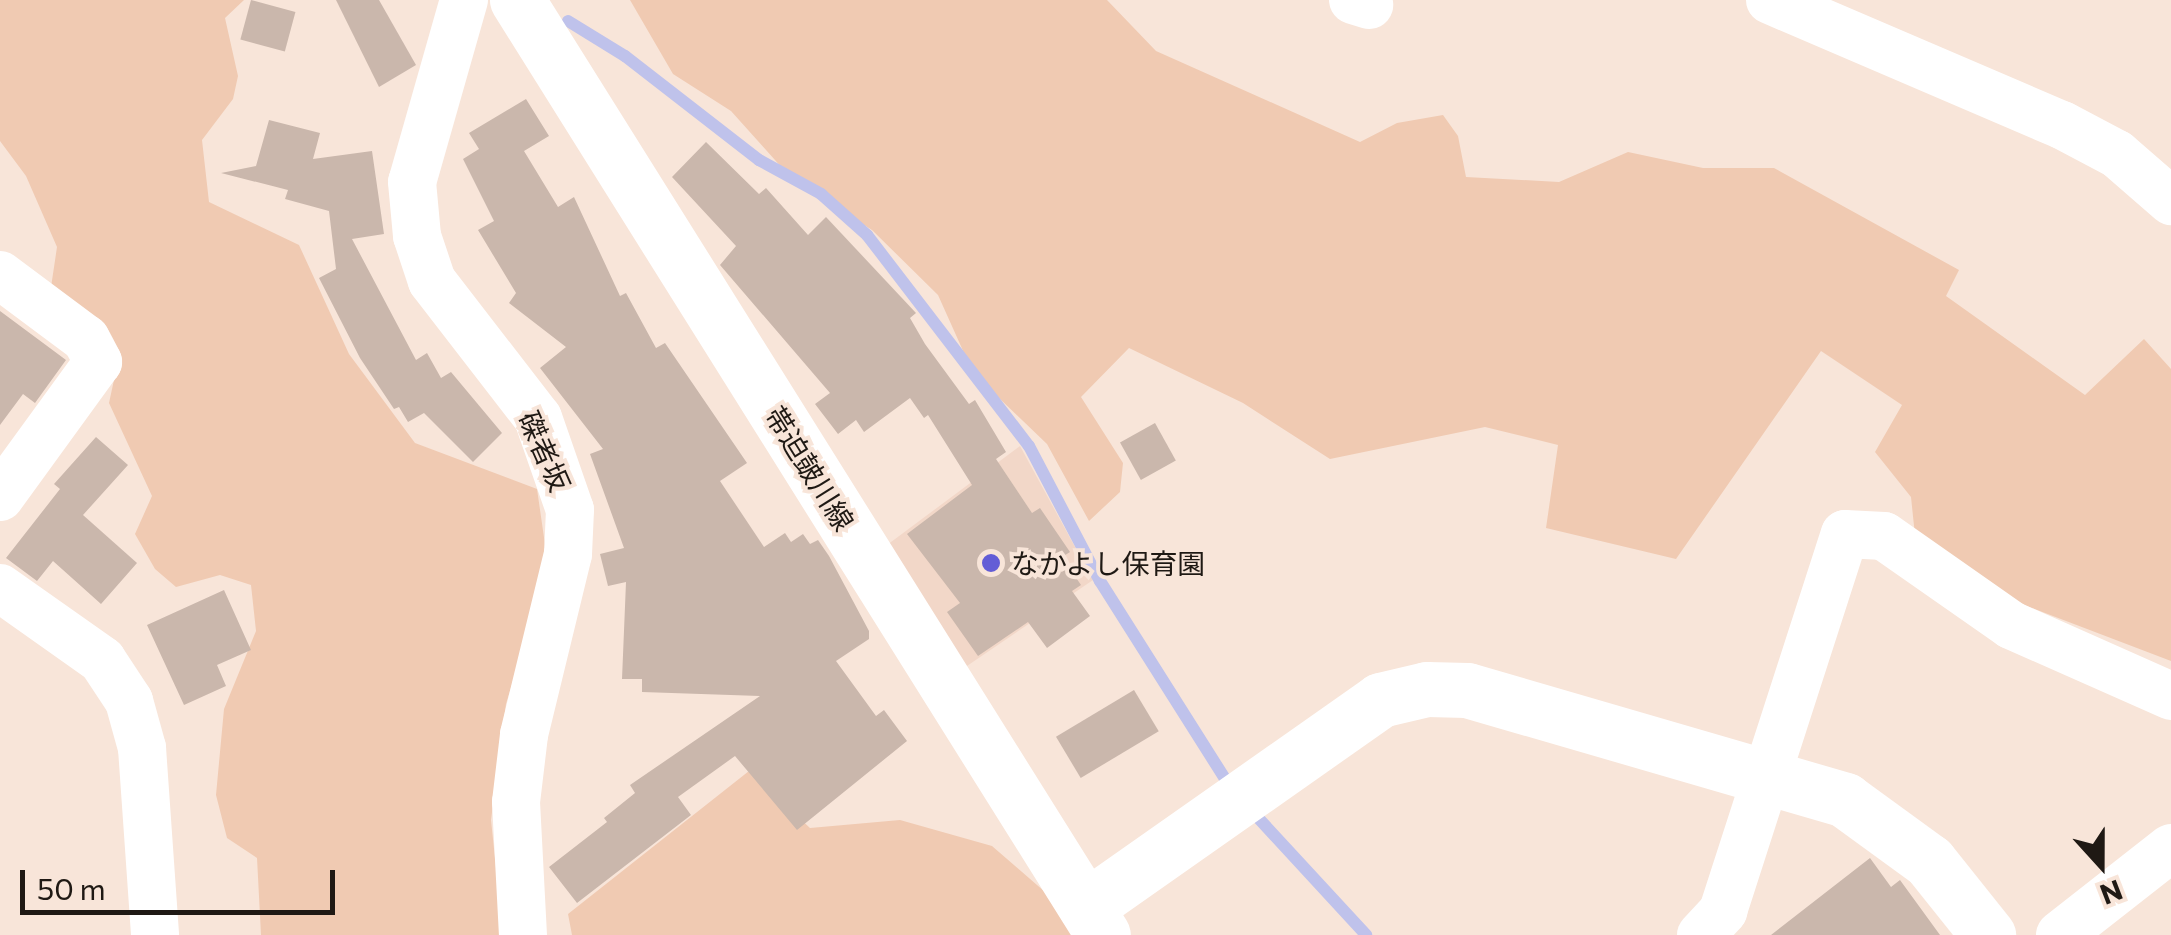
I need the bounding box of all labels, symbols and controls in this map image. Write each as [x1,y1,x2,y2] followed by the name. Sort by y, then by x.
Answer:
[759,400,861,536] street label: 帯迫皷川線
[513,406,577,496] street label: 磔者坂
[1011,546,1207,580] place label: なかよし保育園
[980,552,1002,574] marker: なかよし保育園
[2051,815,2151,915] north arrow
[25,850,340,912] scale bar
[37,869,106,906] text: 50 m
[2096,873,2128,913] text: N

